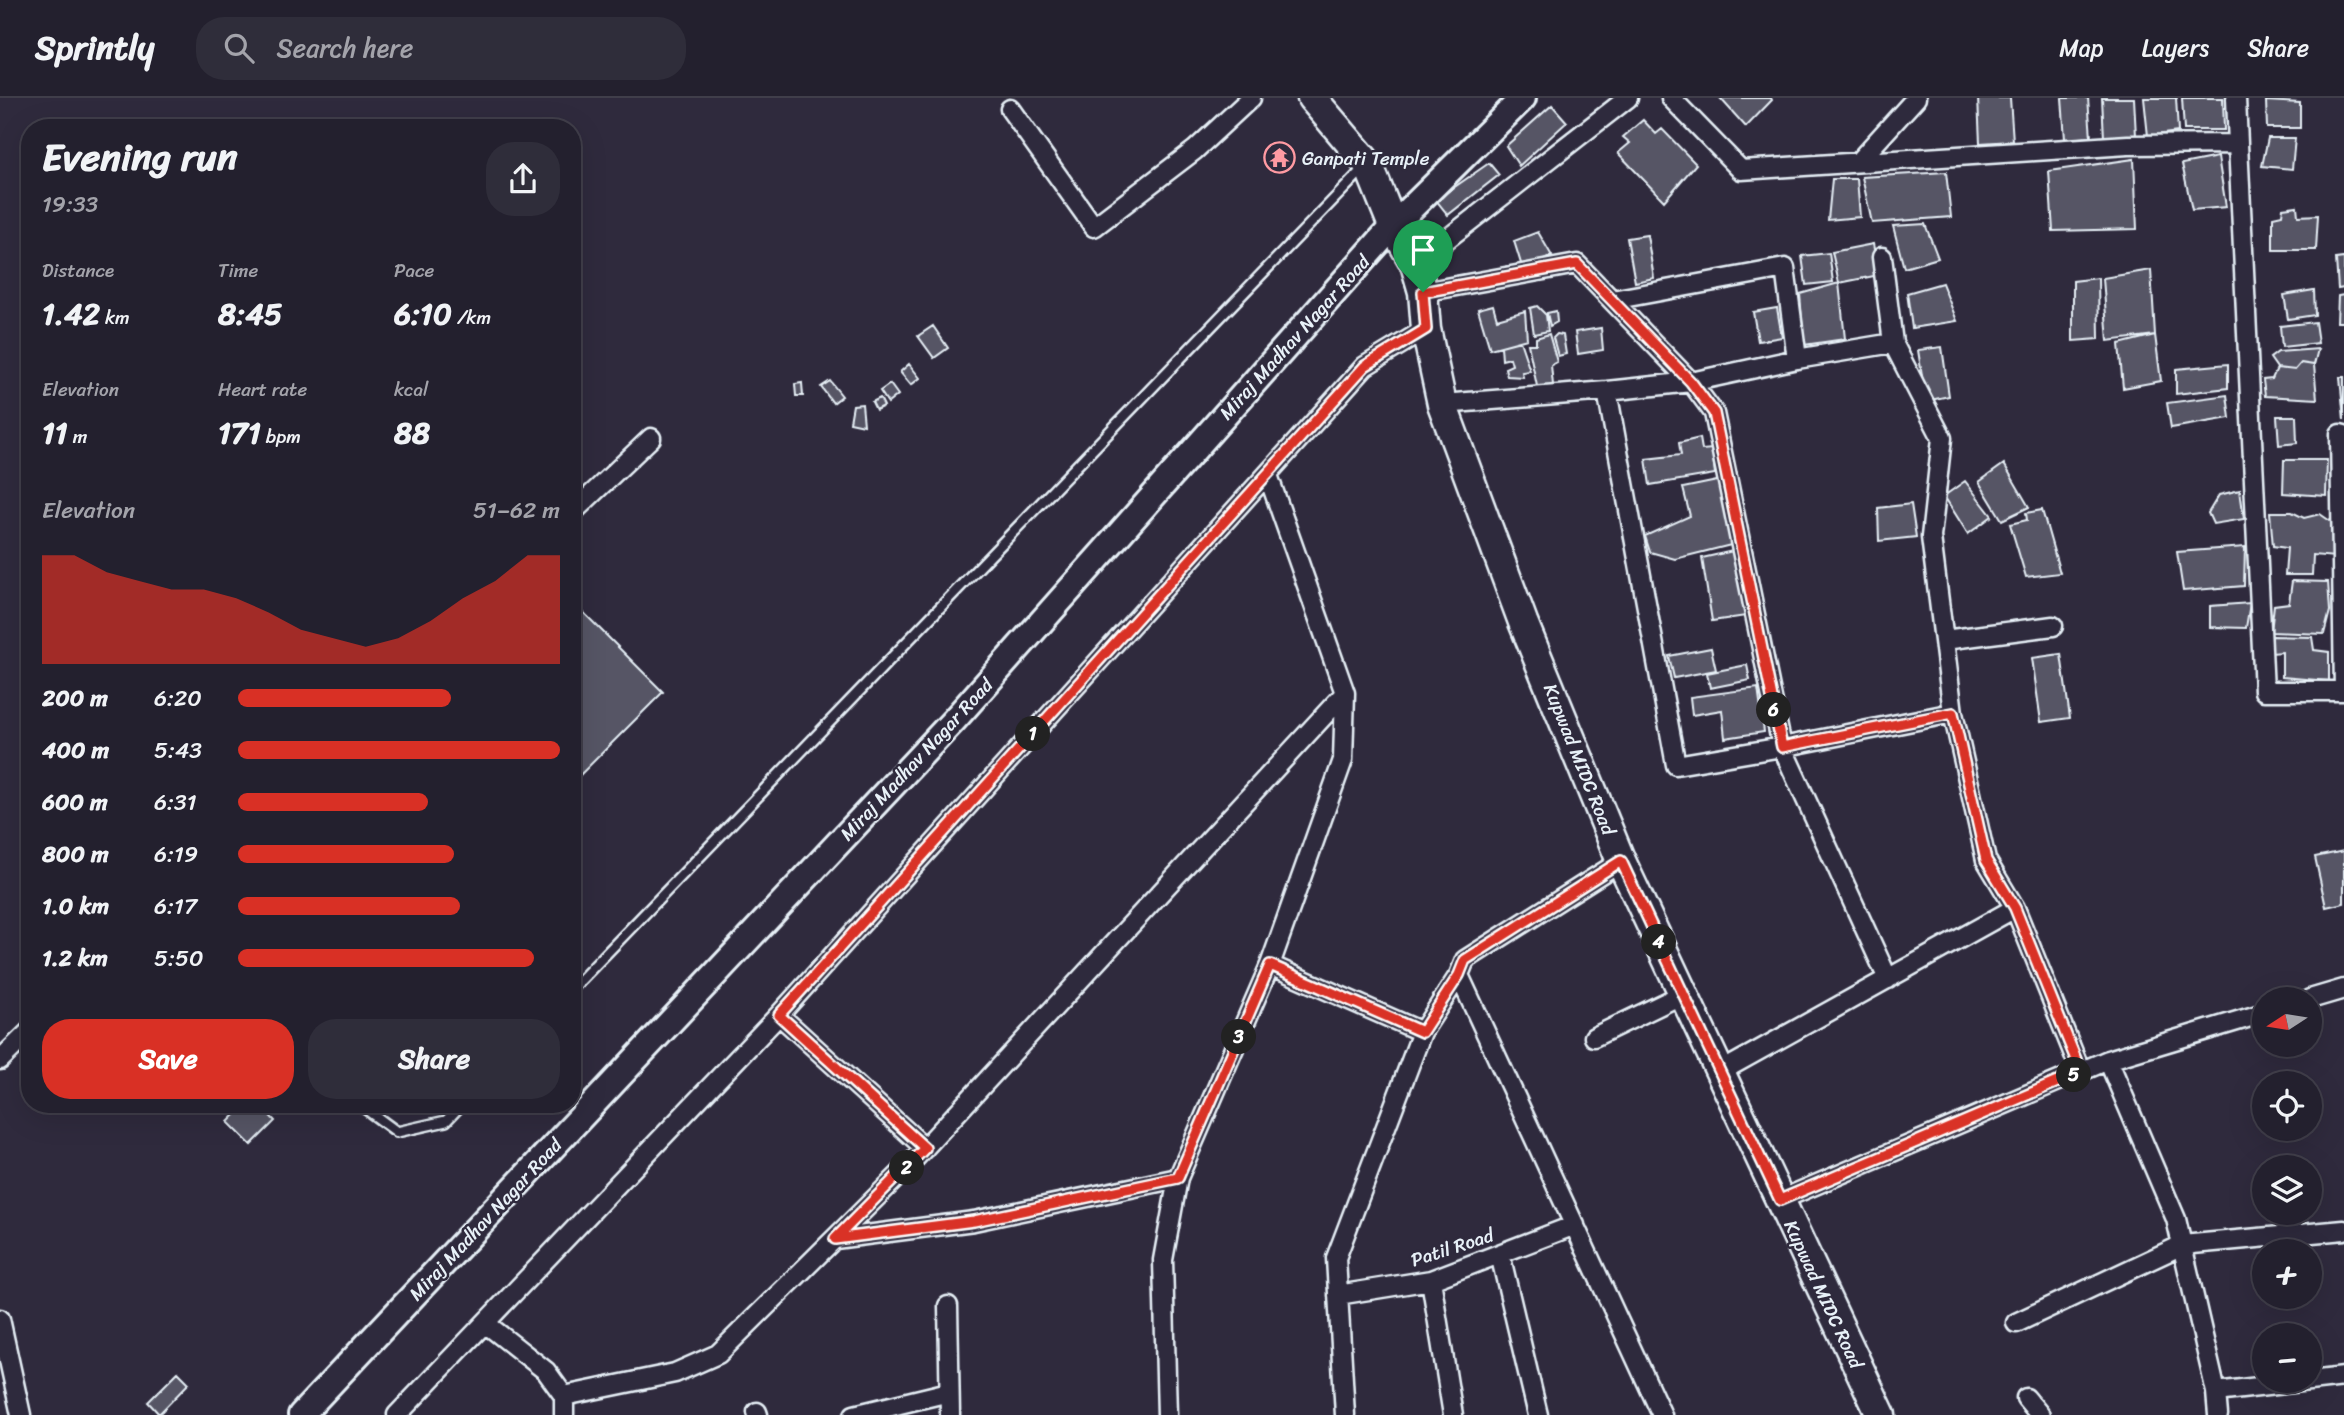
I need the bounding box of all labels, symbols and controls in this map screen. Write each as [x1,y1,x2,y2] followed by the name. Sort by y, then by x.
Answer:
[196,17,686,80] search box
[35,19,154,77] text: Sprintly
[276,25,413,71] text: Search here
[2059,27,2104,69] text: Map
[2142,27,2209,69] text: Layers
[2247,27,2309,69] text: Share
[220,29,258,67] icon: search
[42,124,238,191] text: Evening run
[1262,141,1296,175] temple icon: Ganpati Temple
[486,142,560,216] button: share
[1302,142,1430,175] place label: Ganpati Temple
[42,184,98,225] text: 19:33
[1393,220,1453,292] pin
[1404,231,1442,269] icon: arrive
[1211,246,1379,428] street label: Miraj Madhav Nagar Road
[42,254,114,287] text: Distance
[218,254,258,287] text: Time
[394,254,434,287] text: Pace
[42,287,100,341] text: 1.42
[218,287,282,341] text: 8:45
[394,287,452,341] text: 6:10
[100,301,130,334] text: km
[452,301,491,334] text: /km
[42,373,119,406] text: Elevation
[218,373,307,406] text: Heart rate
[394,373,429,406] text: kcal
[42,406,68,460] text: 11
[218,406,261,460] text: 171
[394,406,430,460] text: 88
[68,420,87,453] text: m
[261,420,301,453] text: bpm
[42,490,135,531] text: Elevation
[473,490,560,531] text: 51–62 m
[831,669,1002,849] street label: Miraj Madhav Nagar Road
[42,678,108,719] text: 200 m
[154,678,202,719] text: 6:20
[1534,678,1626,842] street label: Kupwad MIDC Road
[1756,692,1792,728] pin: 6
[1768,693,1779,726] text: 6
[1016,716,1050,752] pin: 1
[1028,717,1037,750] text: 1
[42,730,109,771] text: 400 m
[154,730,202,771] text: 5:43
[42,782,108,823] text: 600 m
[154,782,197,823] text: 6:31
[42,834,109,875] text: 800 m
[154,834,198,875] text: 6:19
[42,886,109,927] text: 1.0 km
[154,886,197,927] text: 6:17
[1642,924,1676,960] pin: 4
[1653,925,1664,958] text: 4
[42,938,108,979] text: 1.2 km
[154,938,204,979] text: 5:50
[2252,987,2322,1057] north arrow
[2252,987,2322,1393] map controls
[42,1019,294,1099] button: Save
[308,1019,560,1099] button: Share
[1222,1020,1256,1054] pin: 3
[1233,1020,1244,1053] text: 3
[2056,1058,2092,1093] pin: 5
[2068,1058,2079,1091] text: 5
[2252,1071,2322,1141] button: locate
[400,1129,571,1309] street label: Miraj Madhav Nagar Road
[890,1150,925,1186] pin: 2
[901,1151,912,1184] text: 2
[2252,1155,2322,1225] button: layers
[1775,1214,1873,1376] street label: Kupwad MIDC Road
[1406,1218,1500,1276] street label: Patil Road
[2252,1239,2322,1309] button: +
[2252,1323,2322,1393] button: −

